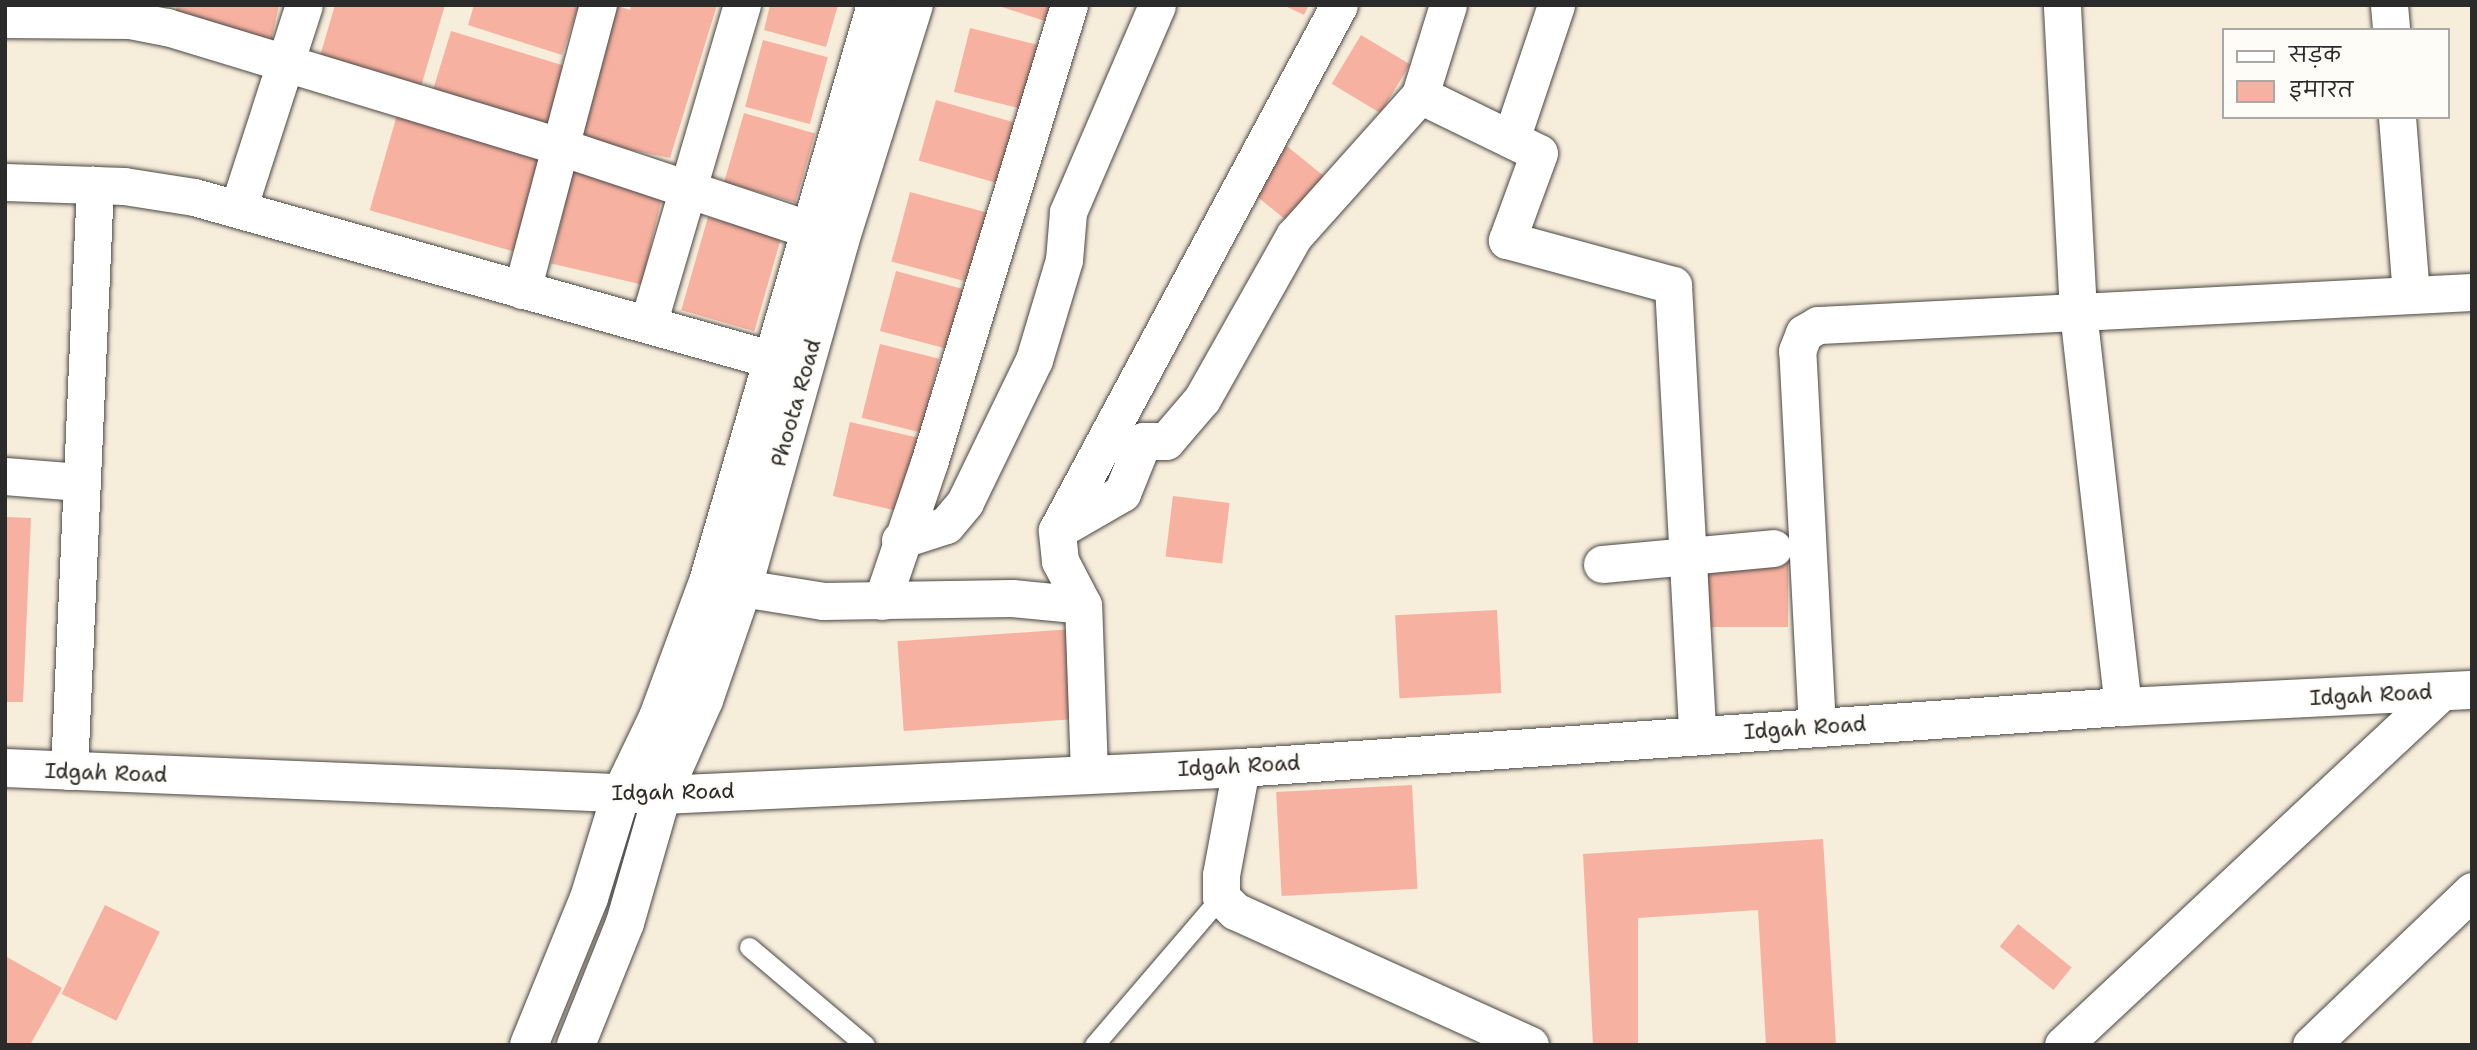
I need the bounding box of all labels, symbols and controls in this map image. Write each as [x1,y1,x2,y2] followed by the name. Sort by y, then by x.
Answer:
[2222,28,2449,119] legend
[2289,41,2341,69] text: सड़क
[2289,76,2353,104] text: इमारत
[766,336,826,470] street label: Phoota Road
[2309,679,2433,711] street label: Idgah Road
[1743,711,1867,745] street label: Idgah Road
[1177,750,1301,782] street label: Idgah Road
[44,758,168,788] street label: Idgah Road
[611,778,735,806] street label: Idgah Road

